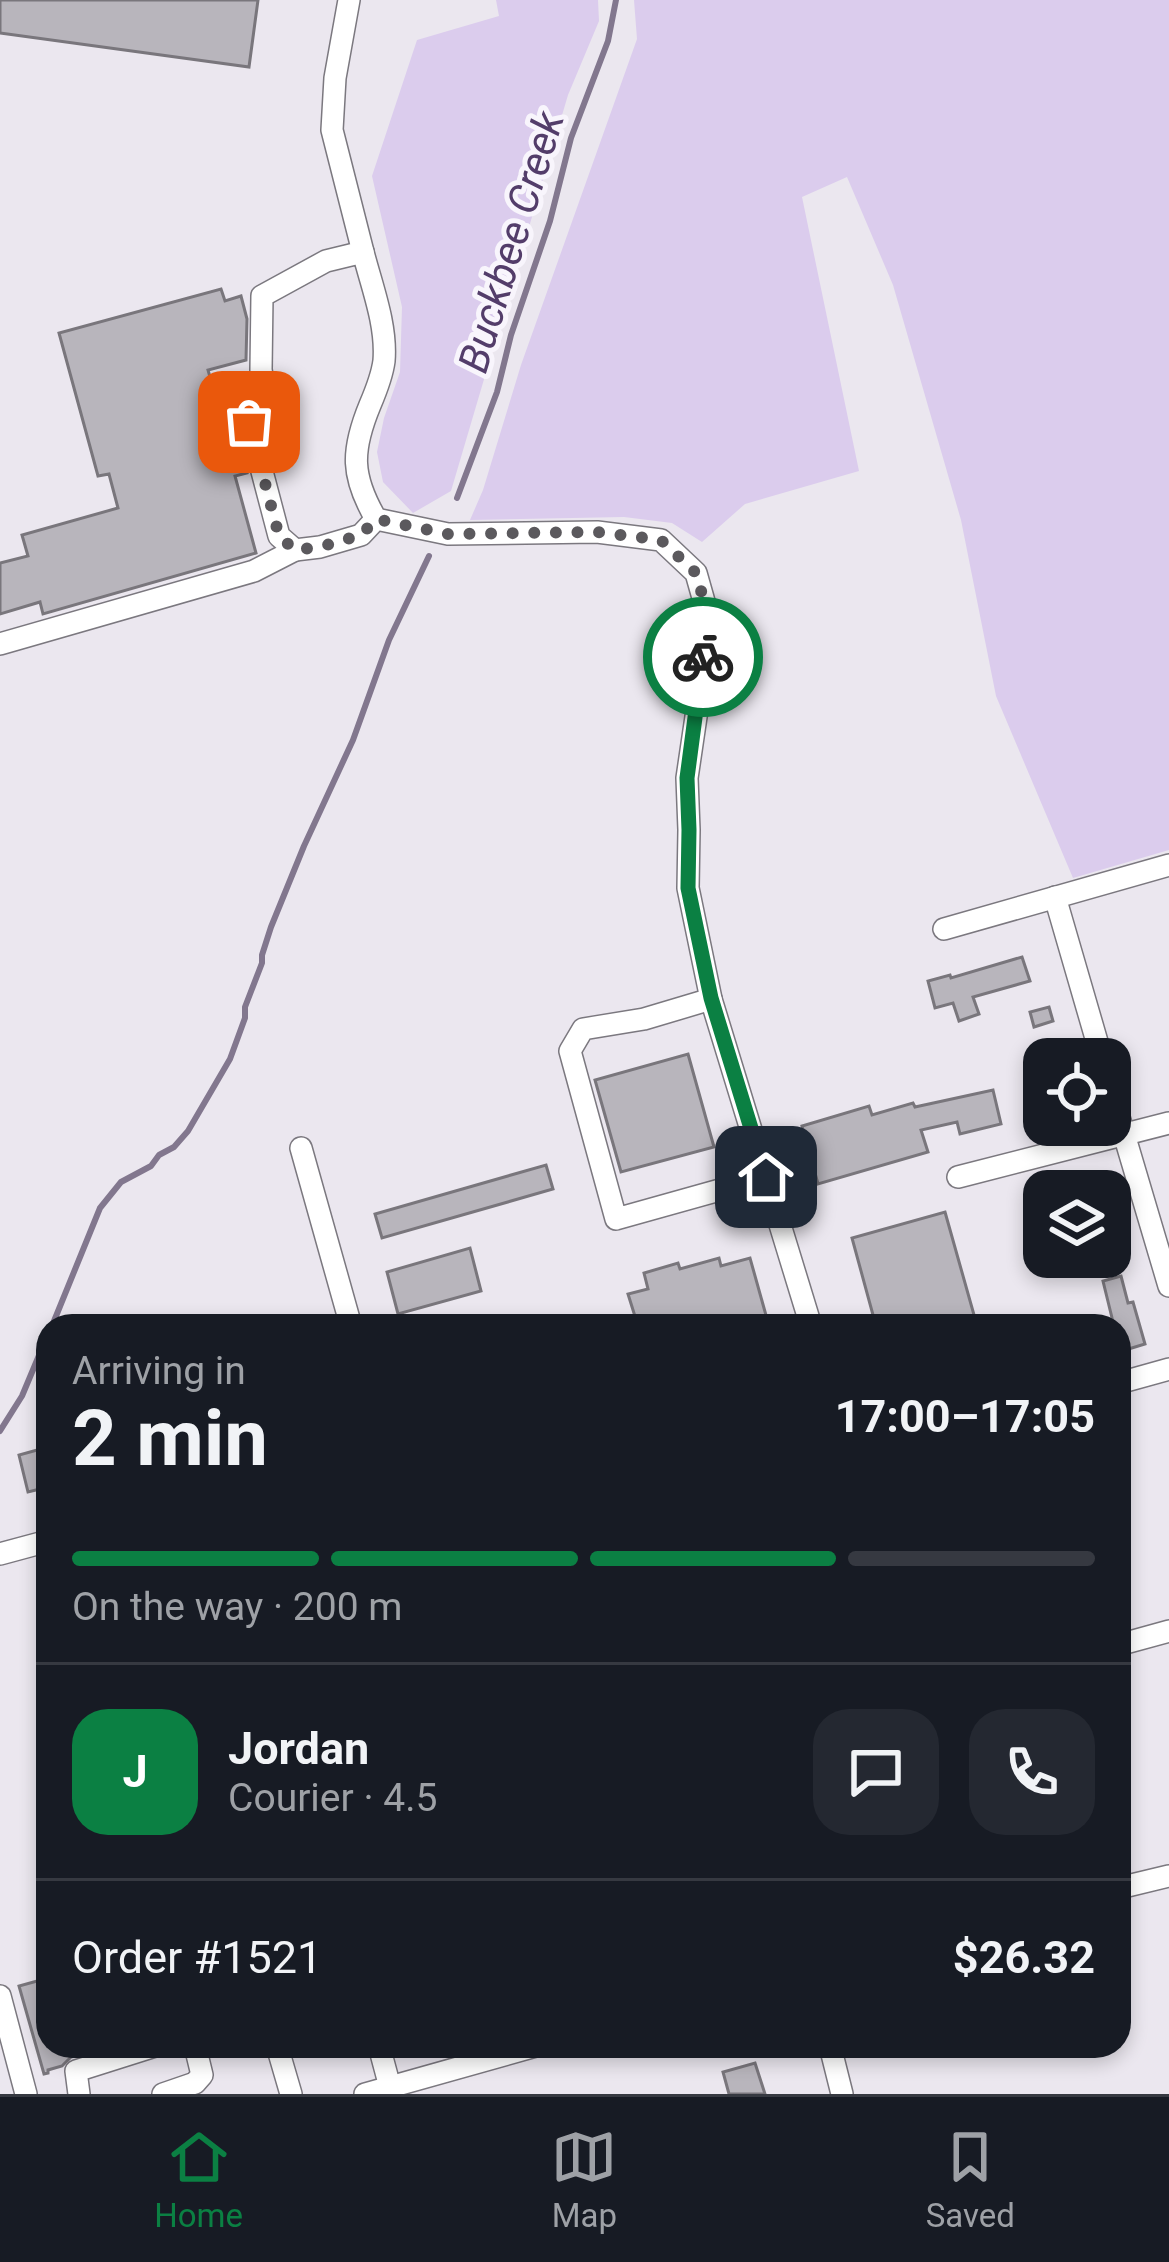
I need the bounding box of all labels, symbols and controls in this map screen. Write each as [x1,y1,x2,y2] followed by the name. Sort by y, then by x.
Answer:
[448,104,574,378] water label: Buckbee Creek
[198,371,300,473] pin
[216,389,282,455] icon: bag
[643,597,763,717] courier
[670,624,736,690] icon: bike
[1023,1038,1131,1278] map controls
[1023,1038,1131,1146] button: locate
[715,1126,817,1228] pin
[733,1144,799,1210] icon: home
[1023,1170,1131,1278] button: layers
[72,1348,246,1394] text: Arriving in
[835,1390,1095,1443] text: 17:00–17:05
[72,1393,268,1484] text: 2 min
[72,1584,403,1630] text: On the way · 200 m
[813,1709,939,1835] button: chat
[969,1709,1095,1835] button: phone
[228,1722,369,1775] text: Jordan
[122,1745,148,1798] text: J
[228,1775,437,1821] text: Courier · 4.5
[72,1931,322,1984] text: Order #1521
[953,1931,1095,1984] text: $26.32
[154,2124,243,2235] tab: Home
[551,2124,617,2235] tab: Map
[926,2124,1015,2235] tab: Saved

